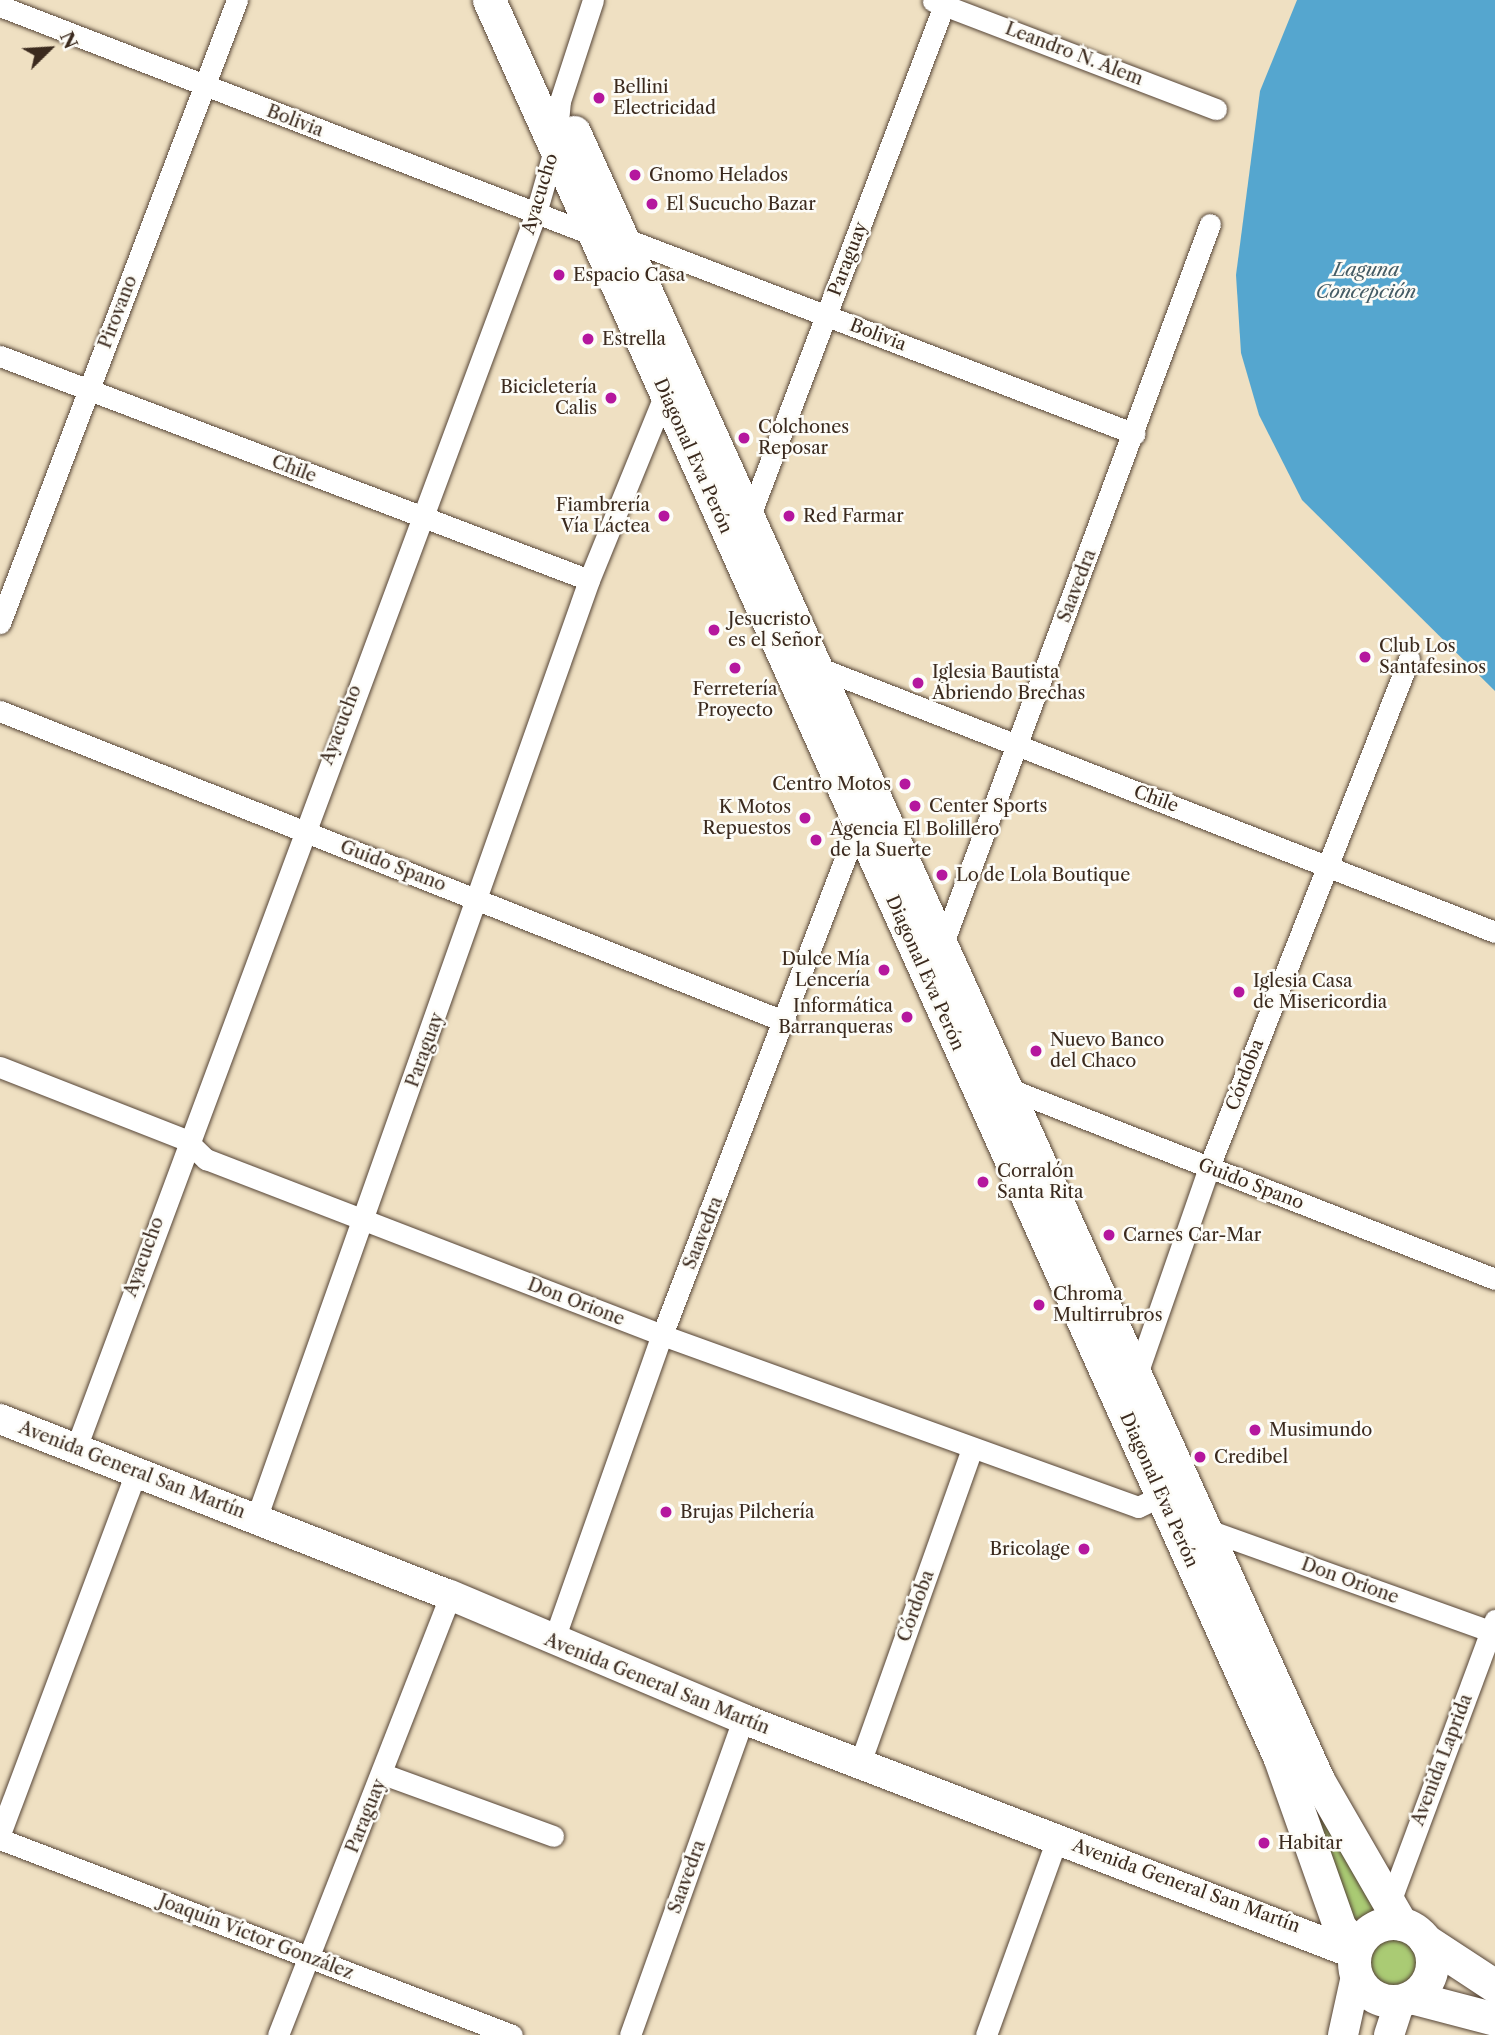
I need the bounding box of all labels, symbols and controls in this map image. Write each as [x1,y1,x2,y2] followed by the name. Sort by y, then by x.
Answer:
[14,14,84,84] north arrow
[1002,18,1146,90] street label: Leandro N. Alem
[55,28,83,52] text: N
[613,77,716,119] place label: Bellini Electricidad
[591,90,607,106] marker: Bellini Electricidad
[264,100,326,142] street label: Bolivia
[517,151,563,237] street label: Ayacucho
[649,164,788,186] place label: Gnomo Helados
[627,167,643,183] marker: Gnomo Helados
[666,193,816,215] place label: El Sucucho Bazar
[644,196,660,212] marker: El Sucucho Bazar
[824,219,872,299] street label: Paraguay
[1316,259,1416,303] water label: Laguna Concepción
[573,264,685,286] place label: Espacio Casa
[551,267,567,283] marker: Espacio Casa
[94,273,142,351] street label: Pirovano
[847,314,909,356] street label: Bolivia
[602,328,666,350] place label: Estrella
[580,331,596,347] marker: Estrella
[649,375,737,537] street label: Diagonal Eva Perón
[500,377,597,420] place label: Bicicletería Calis
[603,390,619,406] marker: Bicicletería Calis
[758,417,849,460] place label: Colchones Reposar
[736,430,752,446] marker: Colchones Reposar
[269,451,319,487] street label: Chile
[556,495,650,538] place label: Fiambrería Vía Láctea
[803,505,904,527] place label: Red Farmar
[656,508,672,524] marker: Fiambrería Vía Láctea
[781,508,797,524] marker: Red Farmar
[1053,546,1101,626] street label: Saavedra
[728,609,821,652] place label: Jesucristo es el Señor
[706,622,722,638] marker: Jesucristo es el Señor
[1379,636,1486,678] place label: Club Los Santafesinos
[1357,649,1373,665] marker: Club Los Santafesinos
[727,660,743,676] marker: Ferretería Proyecto
[932,662,1085,704] place label: Iglesia Bautista Abriendo Brechas
[910,675,926,691] marker: Iglesia Bautista Abriendo Brechas
[692,679,778,722] place label: Ferretería Proyecto
[316,682,366,768] street label: Ayacucho
[772,773,891,795] place label: Centro Motos
[897,776,913,792] marker: Centro Motos
[1131,781,1181,817] street label: Chile
[929,795,1048,817] place label: Center Sports
[703,797,791,840] place label: K Motos Repuestos
[907,798,923,814] marker: Center Sports
[797,810,813,826] marker: K Motos Repuestos
[830,819,999,862] place label: Agencia El Bolillero de la Suerte
[808,832,824,848] marker: Agencia El Bolillero de la Suerte
[337,836,449,896] street label: Guido Spano
[956,864,1131,886] place label: Lo de Lola Boutique
[934,867,950,883] marker: Lo de Lola Boutique
[881,892,969,1054] street label: Diagonal Eva Perón
[782,949,870,992] place label: Dulce Mía Lencería
[876,962,892,978] marker: Dulce Mía Lencería
[1253,971,1387,1014] place label: Iglesia Casa de Misericordia
[1231,984,1247,1000] marker: Iglesia Casa de Misericordia
[778,996,893,1038] place label: Informática Barranqueras
[899,1009,915,1025] marker: Informática Barranqueras
[402,1010,448,1090] street label: Paraguay
[1050,1030,1164,1072] place label: Nuevo Banco del Chaco
[1222,1036,1268,1114] street label: Córdoba
[1028,1043,1044,1059] marker: Nuevo Banco del Chaco
[1195,1154,1307,1214] street label: Guido Spano
[997,1161,1084,1204] place label: Corralón Santa Rita
[975,1174,991,1190] marker: Corralón Santa Rita
[679,1193,727,1273] street label: Saavedra
[120,1214,168,1300] street label: Ayacucho
[1123,1224,1261,1246] place label: Carnes Car-Mar
[1101,1227,1117,1243] marker: Carnes Car-Mar
[524,1274,628,1330] street label: Don Orione
[1053,1284,1162,1326] place label: Chroma Multirrubros
[1031,1297,1047,1313] marker: Chroma Multirrubros
[1115,1409,1203,1571] street label: Diagonal Eva Perón
[16,1417,248,1523] street label: Avenida General San Martín
[1269,1419,1372,1441] place label: Musimundo
[1247,1422,1263,1438] marker: Musimundo
[1214,1446,1288,1468] place label: Credibel
[1192,1449,1208,1465] marker: Credibel
[680,1501,814,1523] place label: Brujas Pilchería
[658,1504,674,1520] marker: Brujas Pilchería
[990,1538,1070,1560] place label: Bricolage
[1076,1541,1092,1557] marker: Bricolage
[1298,1553,1402,1609] street label: Don Orione
[893,1567,939,1645] street label: Córdoba
[541,1629,773,1739] street label: Avenida General San Martín
[1407,1691,1477,1829] street label: Avenida Laprida
[341,1776,391,1856] street label: Paraguay
[1278,1832,1343,1854] place label: Habitar
[1069,1835,1303,1937] street label: Avenida General San Martín
[1256,1835,1272,1851] marker: Habitar
[664,1837,710,1917] street label: Saavedra
[155,1890,357,1984] street label: Joaquín Víctor González

